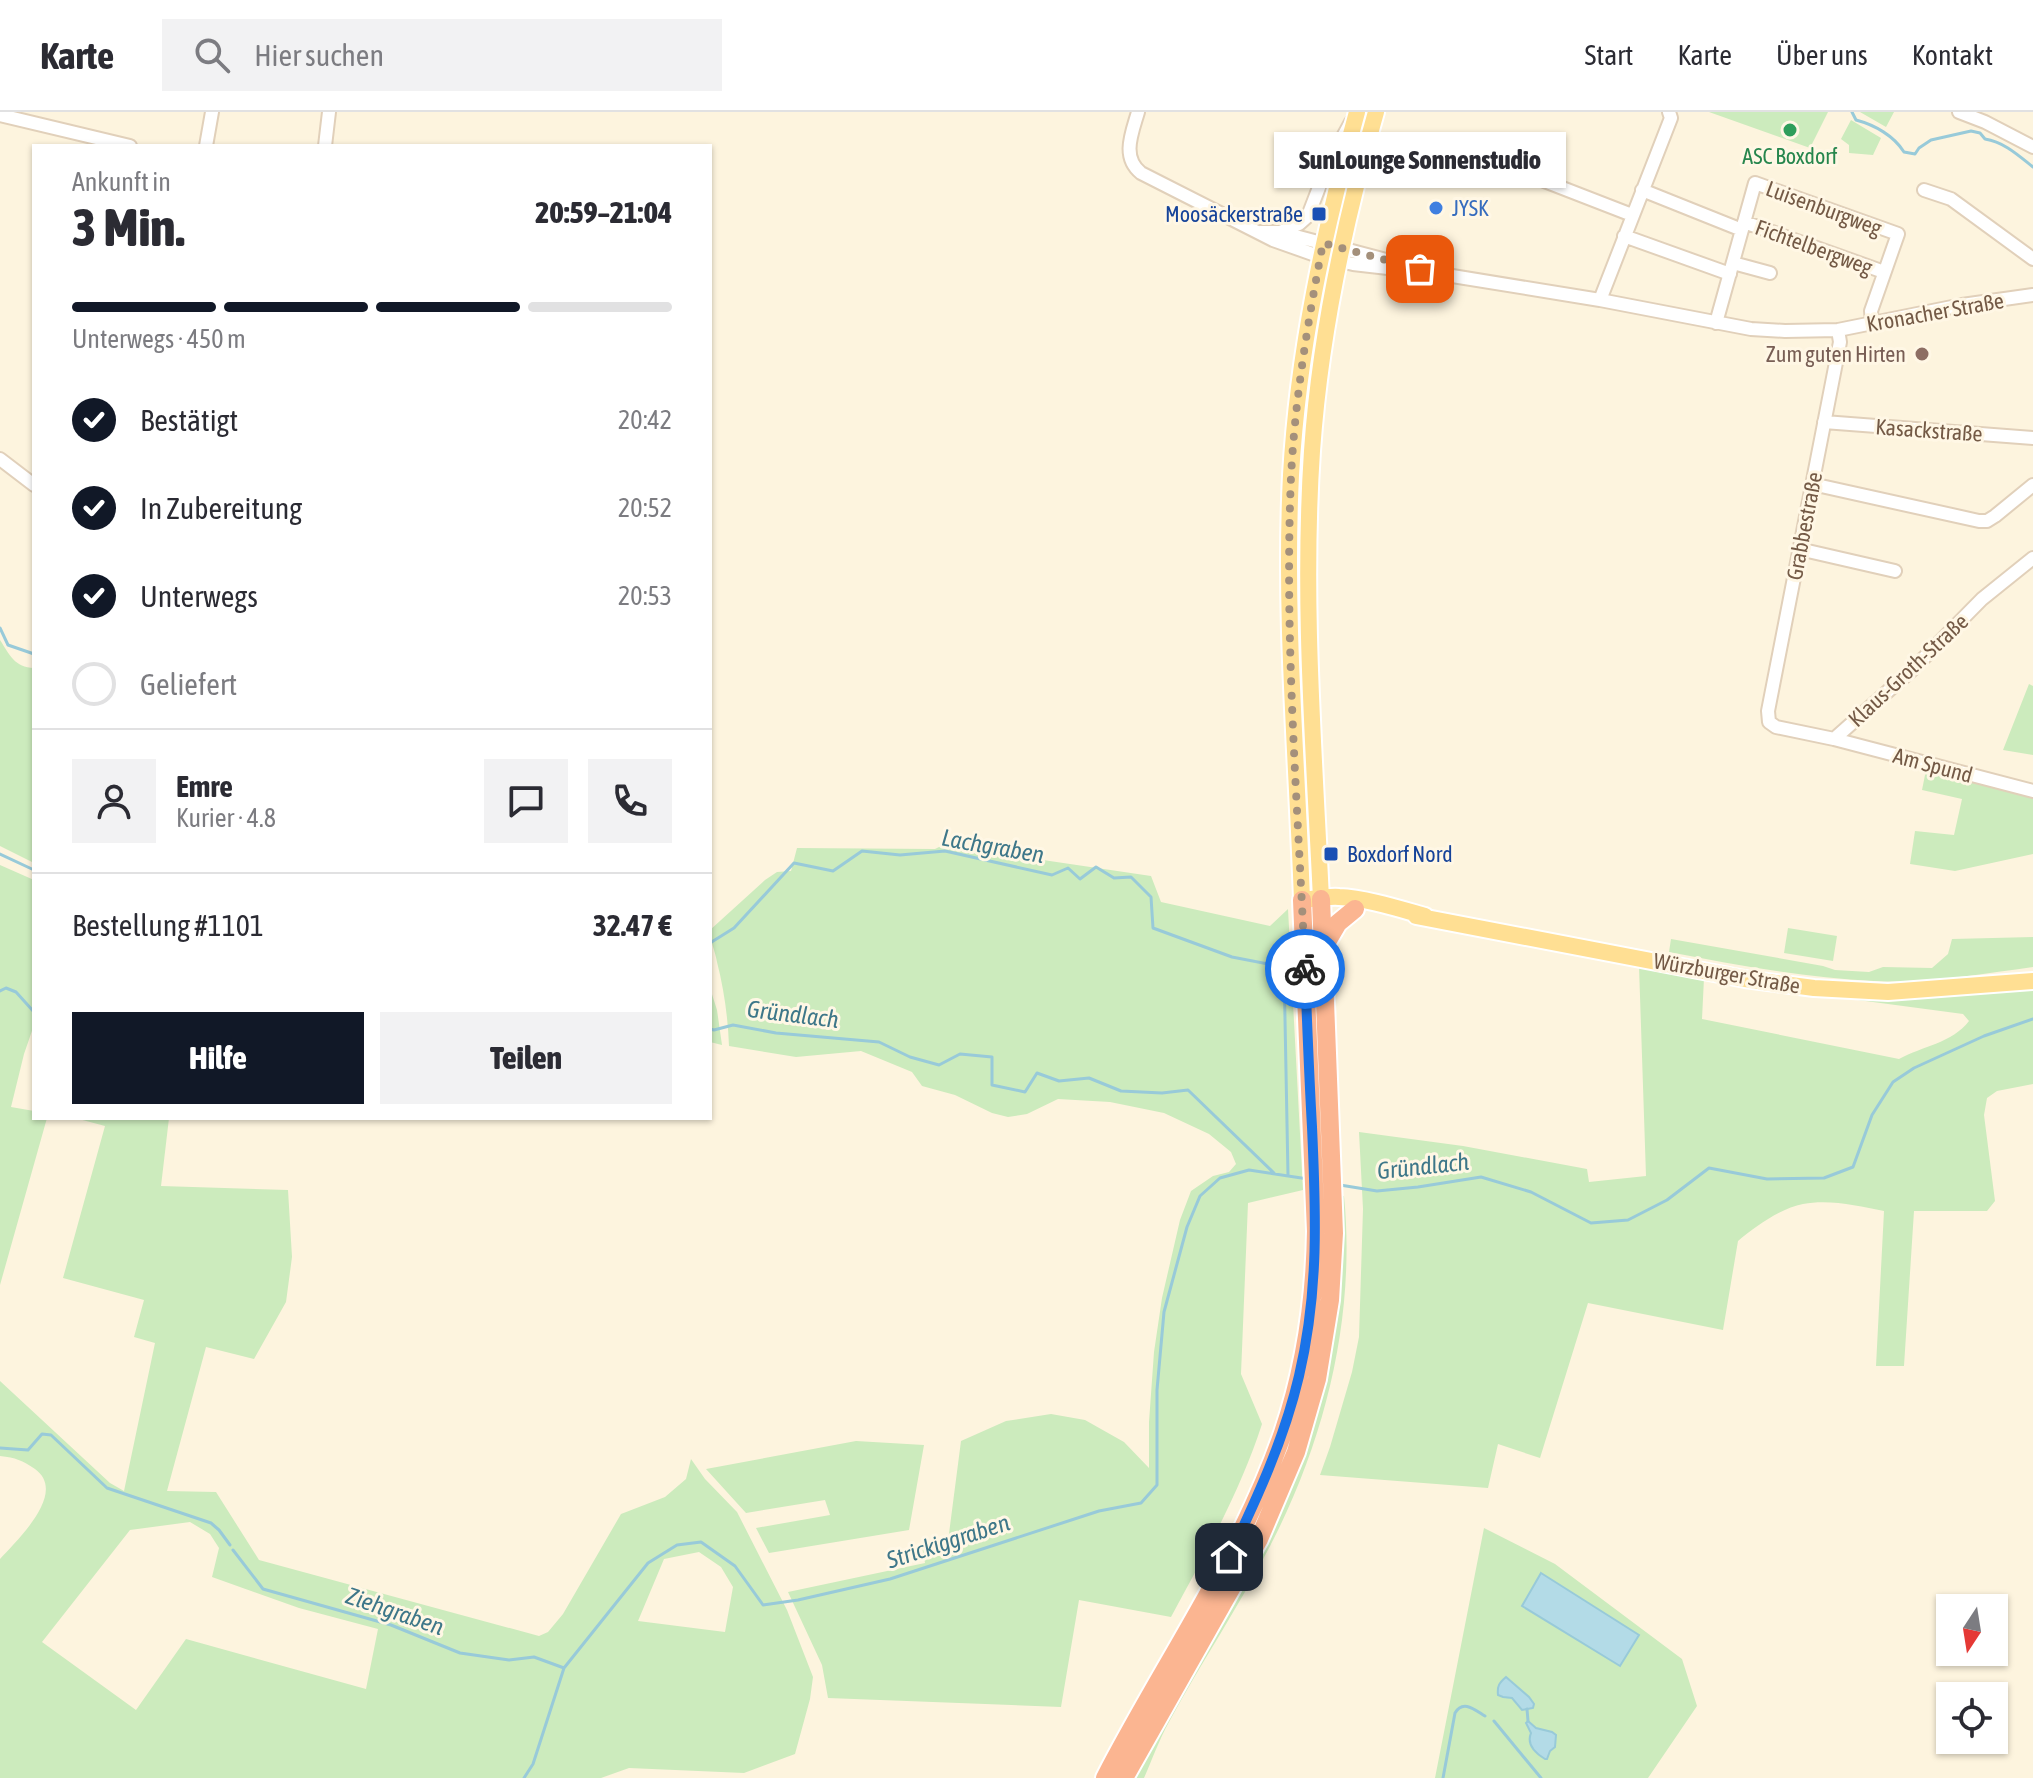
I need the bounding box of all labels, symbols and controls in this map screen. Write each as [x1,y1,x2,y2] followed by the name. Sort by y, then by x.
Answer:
[162,19,722,91] search box
[190,33,234,77] icon: search
[40,34,114,77] text: Karte
[254,38,384,72] text: Hier suchen
[1584,39,1633,71] text: Start
[1677,39,1732,71] text: Karte
[1776,39,1868,71] text: Über uns
[1912,39,1993,71] text: Kontakt
[1781,121,1799,139] marker: ASC Boxdorf
[1274,133,1566,189] callout: SunLounge Sonnenstudio
[1742,143,1838,169] place label: ASC Boxdorf
[1299,145,1541,175] text: SunLounge Sonnenstudio
[72,167,171,197] text: Ankunft in
[1763,175,1886,241] street label: Luisenburgweg
[535,195,672,229] text: 20:59–21:04
[1452,195,1489,221] place label: JYSK
[72,197,185,257] text: 3 Min.
[1427,199,1445,217] marker: JYSK
[1165,201,1303,227] place label: Moosäckerstraße
[1310,205,1328,223] marker: Moosäckerstraße
[1752,214,1877,280] street label: Fichtelbergweg
[1386,235,1454,303] pin
[1398,247,1442,291] icon: bag
[1864,287,2006,337] street label: Kronacher Straße
[72,324,246,354] text: Unterwegs · 450 m
[1766,341,1906,367] place label: Zum guten Hirten
[1913,345,1931,363] marker: Zum guten Hirten
[72,398,116,442] icon: check
[140,403,238,437] text: Bestätigt
[618,405,672,435] text: 20:42
[1875,413,1983,447] street label: Kasackstraße
[1781,470,1827,582] street label: Grabbestraße
[72,486,116,530] icon: check
[140,491,302,525] text: In Zubereitung
[618,493,672,523] text: 20:52
[72,574,116,618] icon: check
[140,579,258,613] text: Unterwegs
[618,581,672,611] text: 20:53
[1843,608,1973,732] street label: Klaus-Groth-Straße
[140,667,237,701] text: Geliefert
[1891,742,1975,788] street label: Am Spund
[72,759,156,843] button: person
[484,759,568,843] button: chat
[588,759,672,843] button: phone
[176,769,233,803] text: Emre
[176,803,276,833] text: Kurier · 4.8
[940,824,1047,868] water label: Lachgraben
[1347,841,1453,867] place label: Boxdorf Nord
[1322,845,1340,863] marker: Boxdorf Nord
[72,908,264,942] text: Bestellung #1101
[593,908,672,942] text: 32.47 €
[1265,929,1345,1009] courier
[1283,947,1327,991] icon: bike
[1652,947,1802,999] street label: Würzburger Straße
[746,995,841,1033] water label: Gründlach
[72,1012,364,1104] button: Hilfe
[380,1012,672,1104] button: Teilen
[1376,1148,1471,1184] water label: Gründlach
[882,1508,1013,1574] water label: Strickiggraben
[1195,1523,1263,1591] pin
[1207,1535,1251,1579] icon: home
[343,1582,448,1640] water label: Ziehgraben
[1936,1594,2008,1666] north arrow
[1936,1594,2008,1754] map controls
[1936,1682,2008,1754] button: locate

